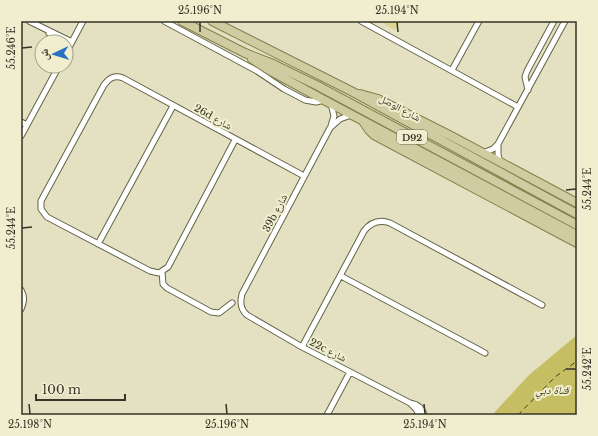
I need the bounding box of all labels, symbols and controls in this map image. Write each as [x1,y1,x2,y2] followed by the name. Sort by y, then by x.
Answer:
[178,4,222,17] text: 25.196°N
[375,4,419,17] text: 25.194°N
[5,26,18,70] text: 55.246°E
[34,34,74,74] north arrow
[37,48,52,61] text: ش
[377,92,423,124] street label: شارع الوصل
[192,101,235,133] street label: 26d شارع
[397,130,427,144] road number: D92
[581,168,594,210] text: 55.244°E
[260,191,291,234] street label: 39b شارع
[5,207,18,249] text: 55.244°E
[307,335,349,365] street label: 22c شارع
[581,348,594,390] text: 55.242°E
[36,376,125,402] scale bar
[42,382,81,397] text: 100 m
[535,383,570,399] water label: قناة دبي
[8,418,52,431] text: 25.198°N
[205,418,249,431] text: 25.196°N
[403,418,447,431] text: 25.194°N

